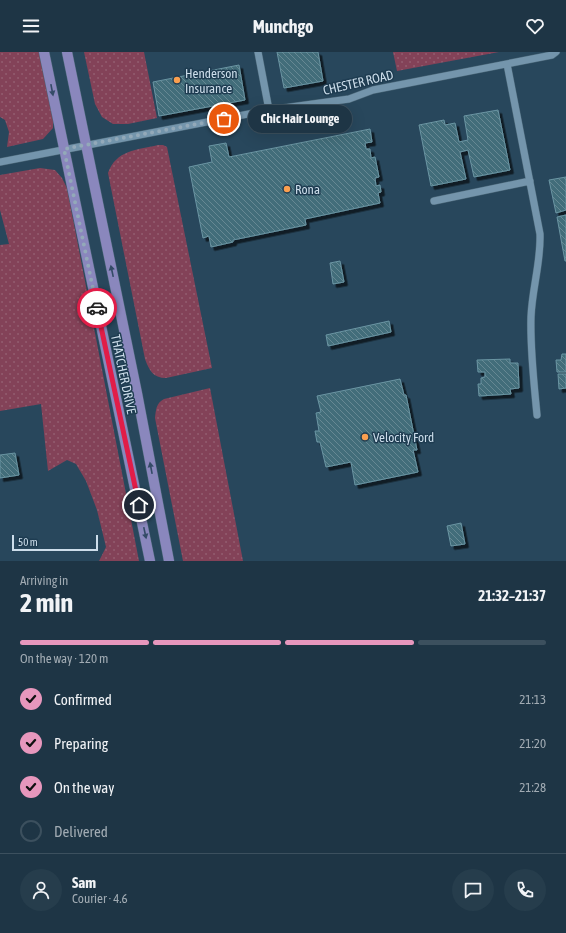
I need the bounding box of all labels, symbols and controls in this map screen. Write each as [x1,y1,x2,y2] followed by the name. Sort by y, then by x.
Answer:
[20,15,42,37] icon: menu
[524,15,546,37] icon: heart
[253,16,313,37] text: Munchgo
[185,66,238,96] place label: Henderson Insurance
[322,67,395,98] street label: CHESTER ROAD
[172,75,182,85] marker: Henderson Insurance
[49,84,55,96] one-way arrow
[207,102,241,136] pin
[248,105,352,133] callout: Chic Hair Lounge
[213,108,235,130] icon: bag
[261,111,339,126] text: Chic Hair Lounge
[295,182,320,197] place label: Rona
[282,184,292,194] marker: Rona
[109,265,115,278] one-way arrow
[77,288,117,328] courier
[86,297,108,319] icon: car
[108,333,139,416] street label: THATCHER DRIVE
[373,430,434,445] place label: Velocity Ford
[360,432,370,442] marker: Velocity Ford
[148,461,154,474] one-way arrow
[122,488,156,522] pin
[128,494,150,516] icon: home
[142,526,148,539] one-way arrow
[12,533,98,552] scale bar
[18,536,38,548] text: 50 m
[20,573,68,588] text: Arriving in
[478,587,546,604] text: 21:32–21:37
[20,588,73,618] text: 2 min
[20,651,108,666] text: On the way · 120 m
[20,688,42,710] icon: check
[54,691,112,708] text: Confirmed
[519,692,546,707] text: 21:13
[20,732,42,754] icon: check
[54,735,108,752] text: Preparing
[519,736,546,751] text: 21:20
[20,776,42,798] icon: check
[54,779,115,796] text: On the way
[519,780,546,795] text: 21:28
[54,823,108,840] text: Delivered
[20,869,62,911] button: person
[452,869,494,911] button: chat
[504,869,546,911] button: phone
[72,874,96,891] text: Sam
[72,891,128,906] text: Courier · 4.6

